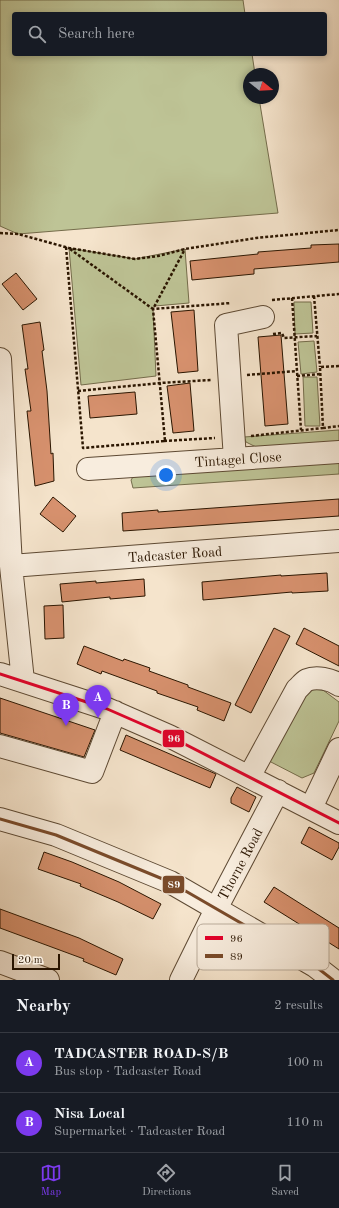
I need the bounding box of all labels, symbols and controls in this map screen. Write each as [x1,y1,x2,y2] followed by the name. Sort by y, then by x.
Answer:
[12,12,327,56] search box
[26,23,48,45] icon: search
[58,27,135,42] text: Search here
[243,68,279,104] north arrow
[194,450,282,470] street label: Tintagel Close
[156,465,176,485] your location
[127,545,223,565] street label: Tadcaster Road
[85,685,111,718] pin: A
[53,693,79,726] pin: B
[162,729,185,748] line badge: 96
[168,734,180,745] text: 96
[216,826,266,903] street label: Thorne Road
[162,875,185,894] line badge: 89
[168,880,180,891] text: 89
[197,924,329,970] legend
[230,934,243,945] text: 96
[12,952,60,971] scale bar
[230,952,243,963] text: 89
[18,955,43,966] text: 20 m
[16,998,71,1015] text: Nearby
[274,999,323,1012] text: 2 results
[54,1047,228,1062] text: TADCASTER ROAD-S/B
[24,1056,34,1069] text: A
[286,1056,323,1069] text: 100 m
[54,1065,202,1078] text: Bus stop · Tadcaster Road
[54,1107,125,1122] text: Nisa Local
[24,1116,34,1129] text: B
[286,1116,323,1129] text: 110 m
[54,1125,225,1138] text: Supermarket · Tadcaster Road
[40,1162,62,1200] tab: Map
[142,1162,191,1200] tab: Directions
[271,1162,299,1200] tab: Saved

